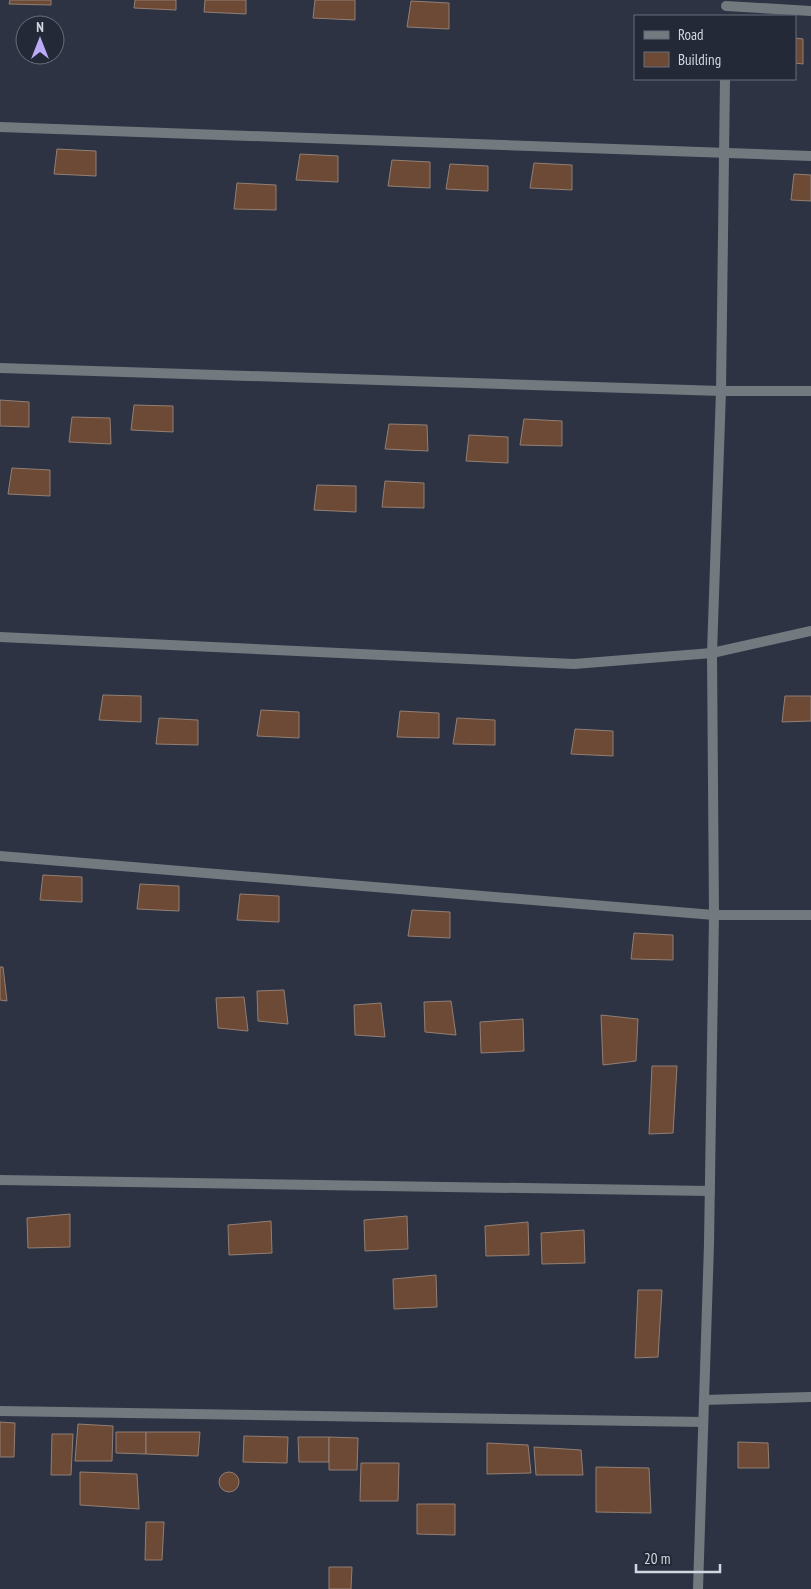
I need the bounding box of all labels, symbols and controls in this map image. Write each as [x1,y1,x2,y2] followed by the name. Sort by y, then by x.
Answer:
[15,15,65,65] north arrow
[634,15,796,80] legend
[36,18,44,36] text: N
[678,25,704,44] text: Road
[678,50,721,69] text: Building
[636,1542,720,1574] scale bar
[644,1549,670,1568] text: 20 m

